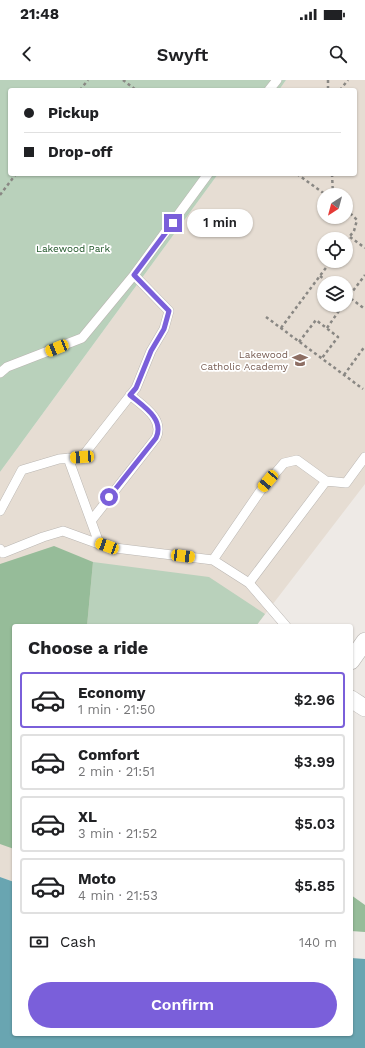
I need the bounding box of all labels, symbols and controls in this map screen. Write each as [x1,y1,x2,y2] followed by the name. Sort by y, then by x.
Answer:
[20,5,59,23] text: 21:48
[16,43,38,65] icon: back
[327,43,349,65] icon: search
[157,44,208,65] text: Swyft
[48,104,99,122] text: Pickup
[48,143,113,161] text: Drop-off
[317,188,353,224] north arrow
[317,188,353,312] map controls
[187,209,253,237] callout: 1 min
[164,214,182,232] route end
[203,215,237,230] text: 1 min
[317,232,353,268] button: locate
[36,243,110,254] park label: Lakewood Park
[317,276,353,312] button: layers
[44,338,70,358] car
[201,349,289,372] place label: Lakewood Catholic Academy
[291,351,309,369] school or university icon: Lakewood Catholic Academy
[70,450,94,464] car
[256,468,280,494] car
[100,488,118,506] route start
[94,536,120,556] car
[170,549,196,563] car
[28,637,148,658] text: Choose a ride
[30,682,66,718] icon: car
[78,684,145,702] text: Economy
[294,691,335,709] text: $2.96
[78,702,155,717] text: 1 min · 21:50
[30,744,66,780] icon: car
[78,746,139,764] text: Comfort
[294,753,335,771] text: $3.99
[78,764,155,779] text: 2 min · 21:51
[30,806,66,842] icon: car
[78,808,97,826] text: XL
[295,815,335,833] text: $5.03
[78,826,157,841] text: 3 min · 21:52
[30,868,66,904] icon: car
[78,870,116,888] text: Moto
[294,877,335,895] text: $5.85
[78,888,158,903] text: 4 min · 21:53
[28,931,50,953] icon: cash
[60,933,96,951] text: Cash
[299,935,337,950] text: 140 m
[28,982,337,1028] button: Confirm

